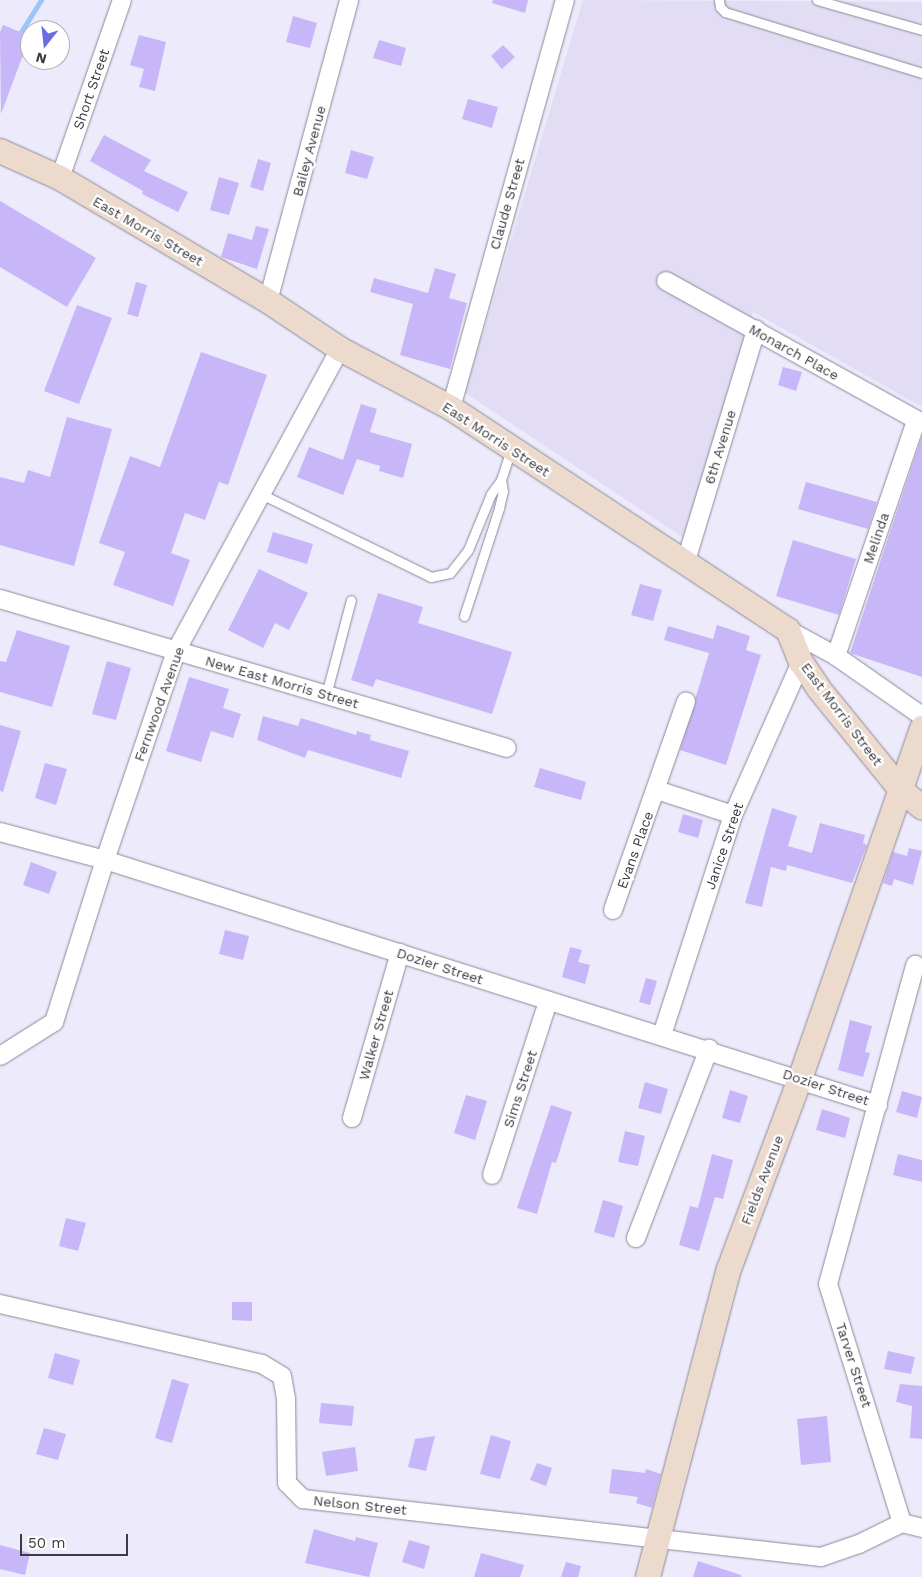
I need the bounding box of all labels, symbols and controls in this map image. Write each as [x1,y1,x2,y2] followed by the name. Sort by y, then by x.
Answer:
[20,20,70,70] north arrow
[69,47,113,131] street label: Short Street
[34,49,48,68] text: N
[289,103,329,199] street label: Bailey Avenue
[486,156,528,252] street label: Claude Street
[90,193,206,269] street label: East Morris Street
[746,320,842,384] street label: Monarch Place
[439,398,553,480] street label: East Morris Street
[701,408,739,486] street label: 6th Avenue
[859,510,893,566] street label: Melinda
[130,644,188,764] street label: Fernwood Avenue
[203,652,361,712] street label: New East Morris Street
[798,659,886,769] street label: East Morris Street
[701,800,747,892] street label: Janice Street
[613,809,657,891] street label: Evans Place
[394,944,486,988] street label: Dozier Street
[355,988,397,1082] street label: Walker Street
[500,1048,540,1130] street label: Sims Street
[780,1065,872,1109] street label: Dozier Street
[737,1133,787,1227] street label: Fields Avenue
[832,1320,876,1410] street label: Tarver Street
[312,1492,408,1518] street label: Nelson Street
[22,1524,130,1556] scale bar
[28,1534,65,1552] text: 50 m

